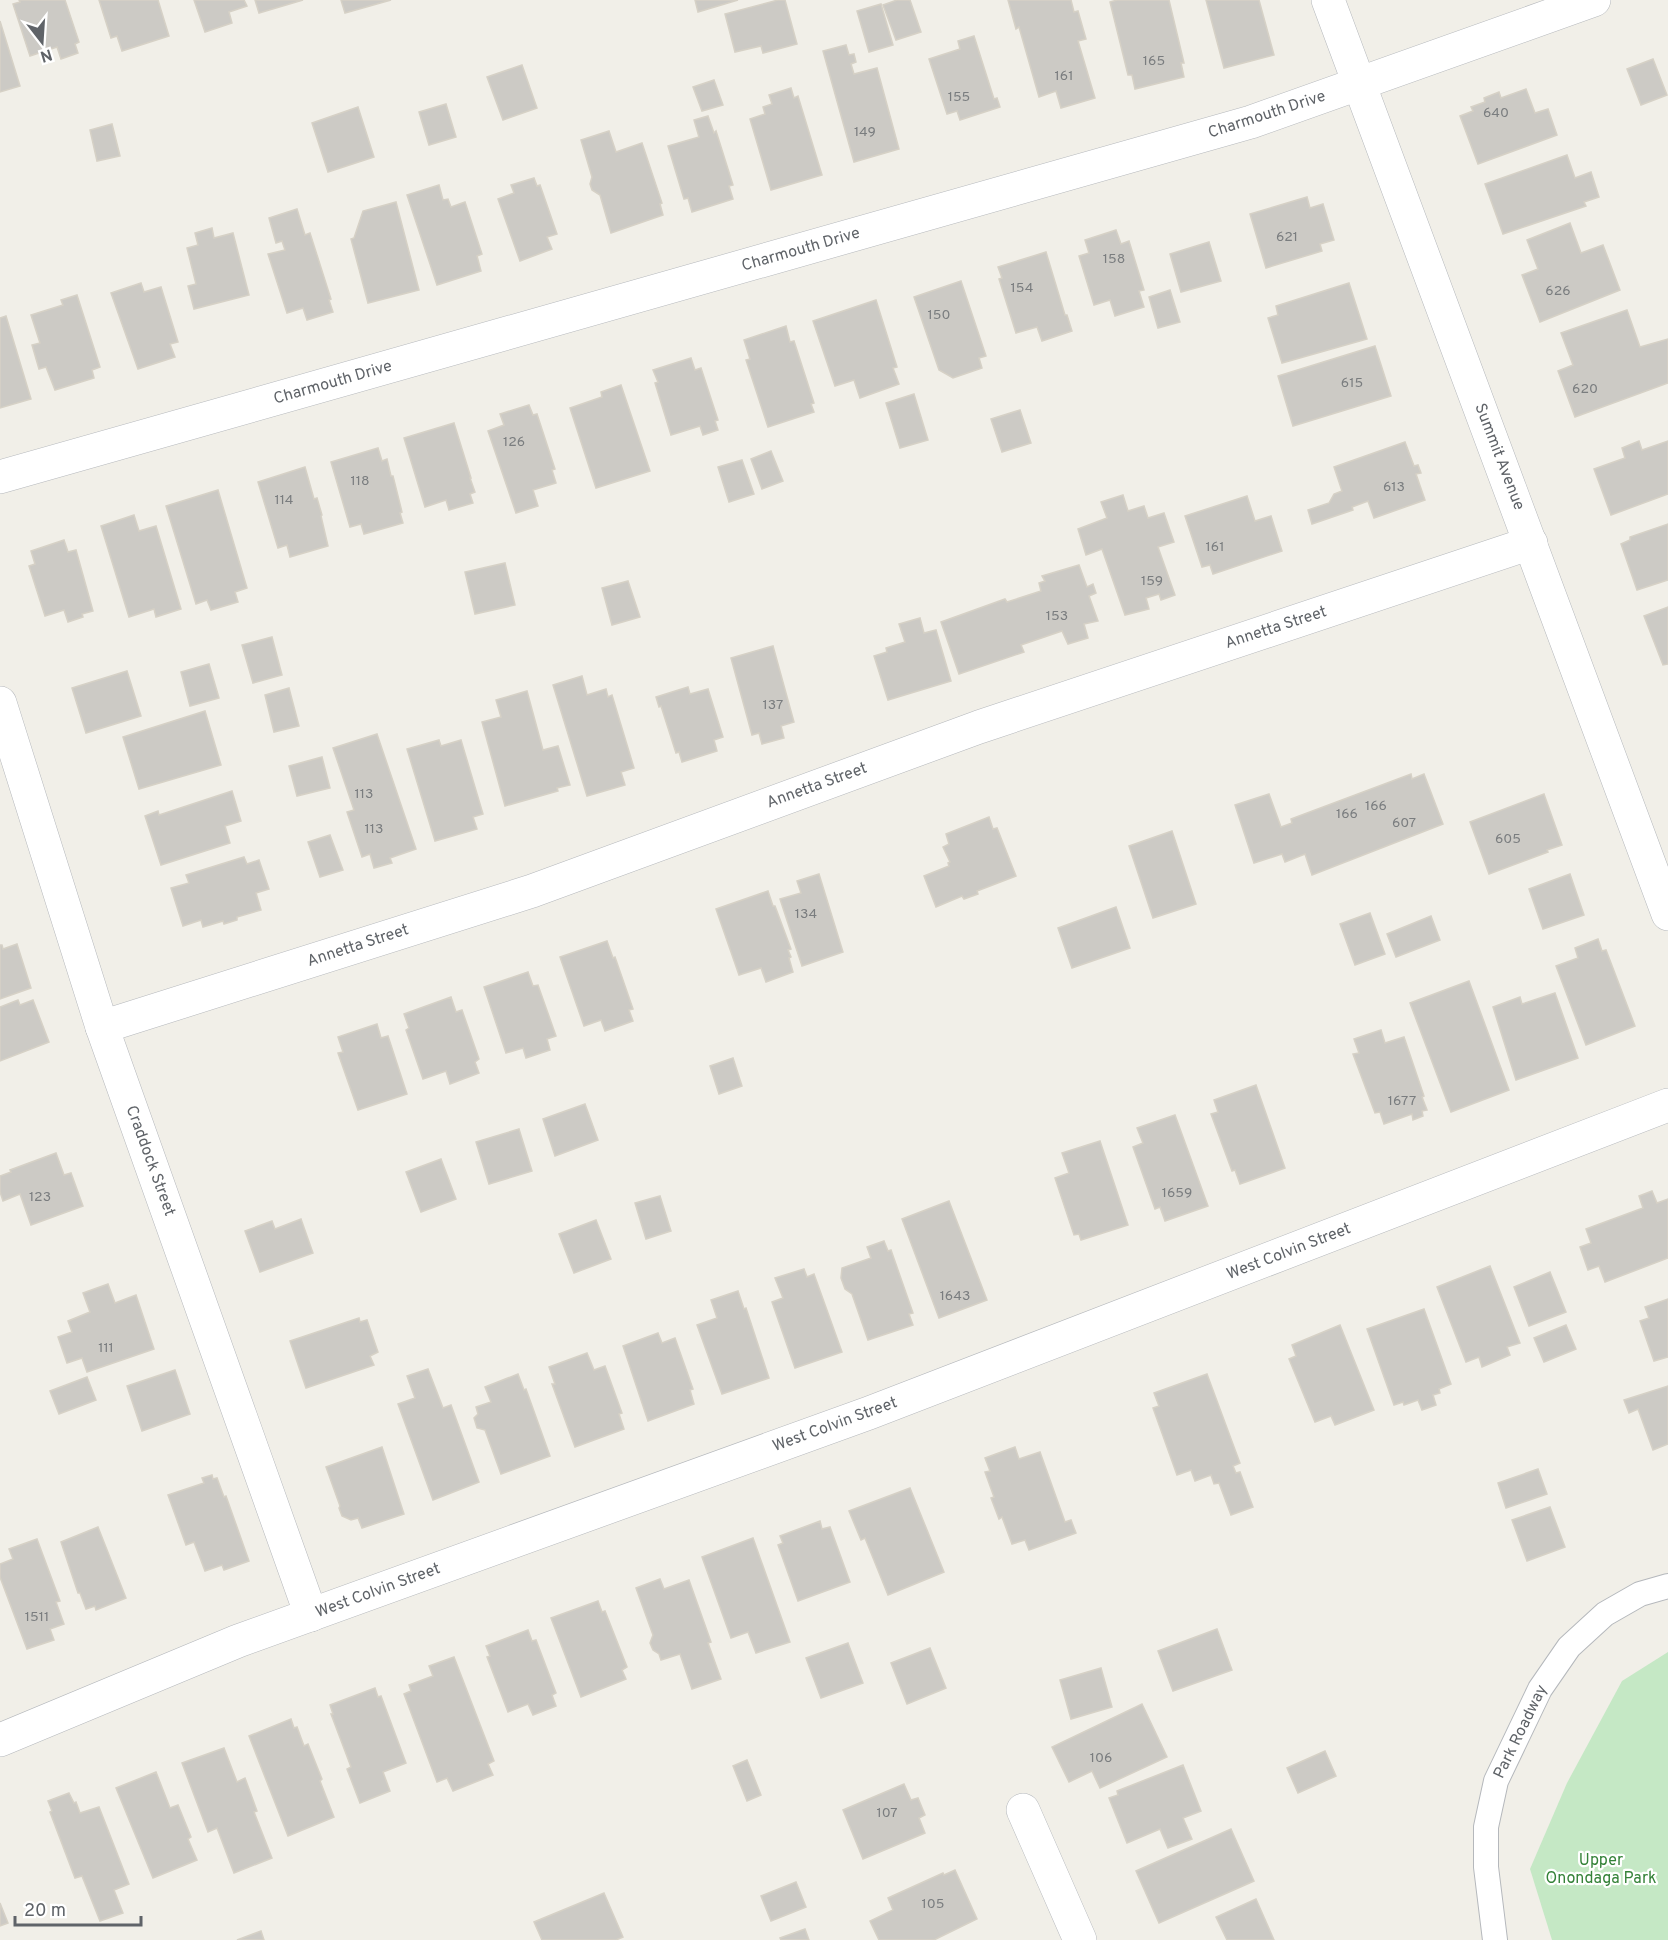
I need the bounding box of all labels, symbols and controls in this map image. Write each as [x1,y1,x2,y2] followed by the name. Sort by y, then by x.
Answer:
[12,12,72,72] north arrow
[37,43,54,66] text: N
[1143,53,1165,70] house number: 165
[1055,68,1073,85] house number: 161
[1206,87,1328,143] street label: Charmouth Drive
[948,89,970,106] house number: 155
[1483,105,1509,122] house number: 640
[854,124,876,141] house number: 149
[739,224,863,276] street label: Charmouth Drive
[1276,229,1298,246] house number: 621
[1103,251,1125,268] house number: 158
[1011,280,1033,297] house number: 154
[1545,283,1571,300] house number: 626
[928,307,950,324] house number: 150
[271,357,395,409] street label: Charmouth Drive
[1341,375,1363,392] house number: 615
[1572,381,1598,398] house number: 620
[1469,401,1529,513] street label: Summit Avenue
[503,434,525,451] house number: 126
[351,473,370,490] house number: 118
[1383,479,1405,496] house number: 613
[275,492,293,509] house number: 114
[1206,539,1224,556] house number: 161
[1141,573,1163,590] house number: 159
[1223,602,1329,654] street label: Annetta Street
[1046,608,1068,625] house number: 153
[763,697,783,714] house number: 137
[764,759,870,813] street label: Annetta Street
[355,786,373,803] house number: 113
[1365,798,1387,815] house number: 166
[1336,806,1358,823] house number: 166
[1392,815,1416,832] house number: 607
[365,821,383,838] house number: 113
[1495,831,1521,848] house number: 605
[795,906,817,923] house number: 134
[305,920,411,972] street label: Annetta Street
[1388,1093,1416,1110] house number: 1677
[121,1103,179,1219] street label: Craddock Street
[1162,1185,1192,1202] house number: 1659
[29,1189,51,1206] house number: 123
[1224,1219,1354,1285] street label: West Colvin Street
[940,1288,970,1305] house number: 1643
[98,1340,114,1357] house number: 111
[770,1393,900,1457] street label: West Colvin Street
[313,1559,443,1623] street label: West Colvin Street
[25,1609,49,1626] house number: 1511
[1490,1682,1552,1782] street label: Park Roadway
[1090,1750,1112,1767] house number: 106
[876,1805,898,1822] house number: 107
[1545,1851,1657,1889] park label: Upper Onondaga Park
[15,1889,141,1927] scale bar
[922,1896,944,1913] house number: 105
[24,1900,66,1923] text: 20 m

